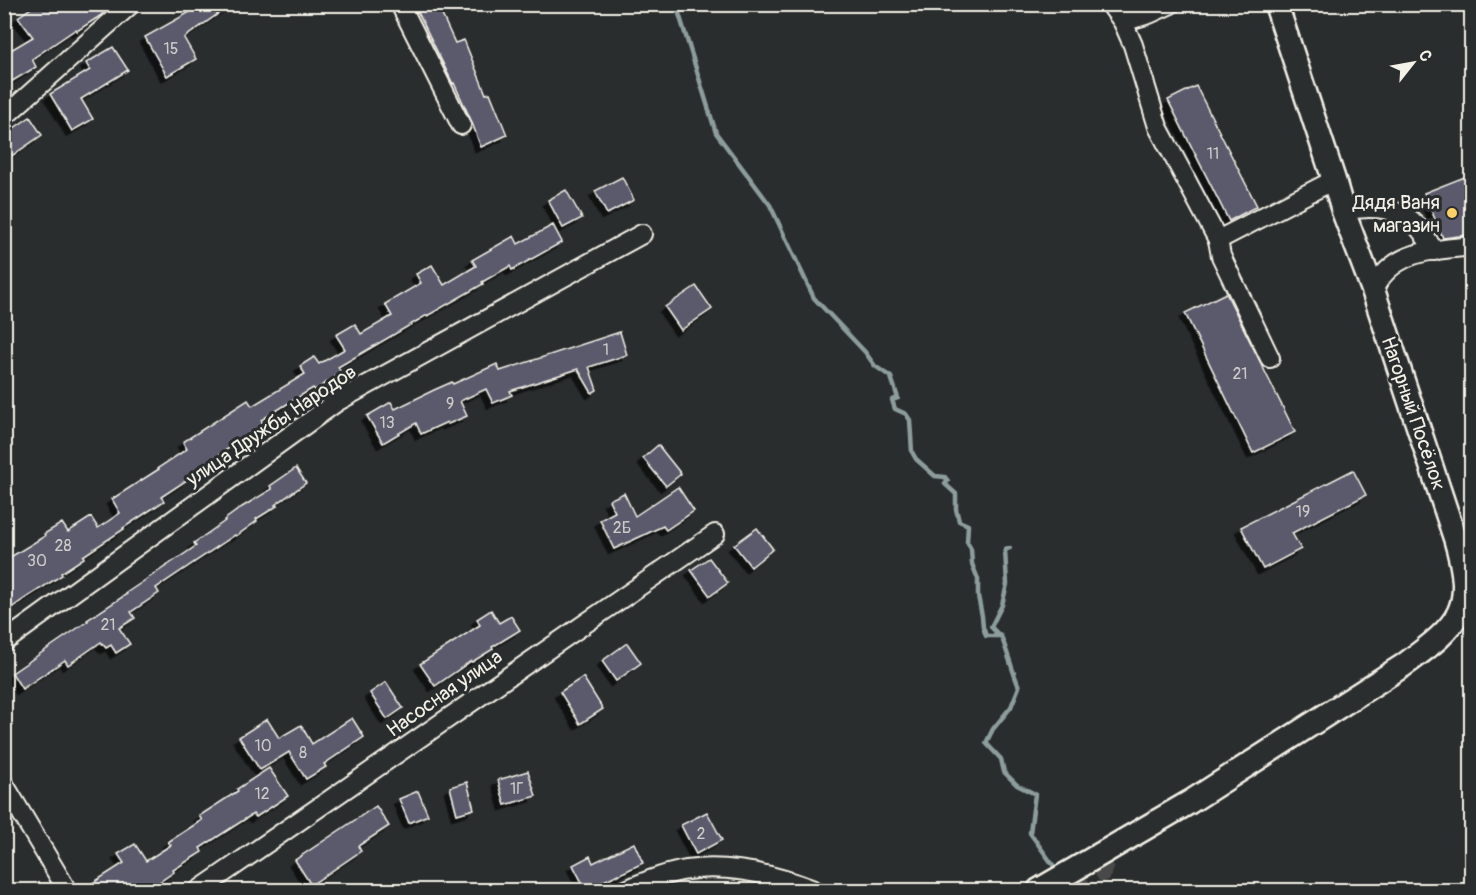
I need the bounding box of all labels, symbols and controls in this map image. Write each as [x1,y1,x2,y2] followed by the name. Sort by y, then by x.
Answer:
[1383,33,1443,93] north arrow
[164,39,178,59] house number: 15
[1414,46,1436,65] text: С
[1207,144,1219,164] house number: 11
[1352,190,1440,238] place label: Дядя Ваня магазин
[1445,206,1459,220] marker: Дядя Ваня магазин
[1375,333,1452,493] street label: Нагорный Посёлок
[603,340,609,360] house number: 1
[180,359,361,492] street label: улица Дружбы Народов
[1232,364,1248,384] house number: 21
[446,394,454,414] house number: 9
[379,413,395,433] house number: 13
[1296,502,1310,522] house number: 19
[613,518,631,538] house number: 2Б
[54,536,72,556] house number: 28
[27,551,47,571] house number: 30
[100,615,116,635] house number: 21
[381,644,507,743] street label: Насосная улица
[254,736,272,756] house number: 10
[299,743,307,763] house number: 8
[510,779,524,799] house number: 1Г
[254,784,270,804] house number: 12
[697,824,706,844] house number: 2

